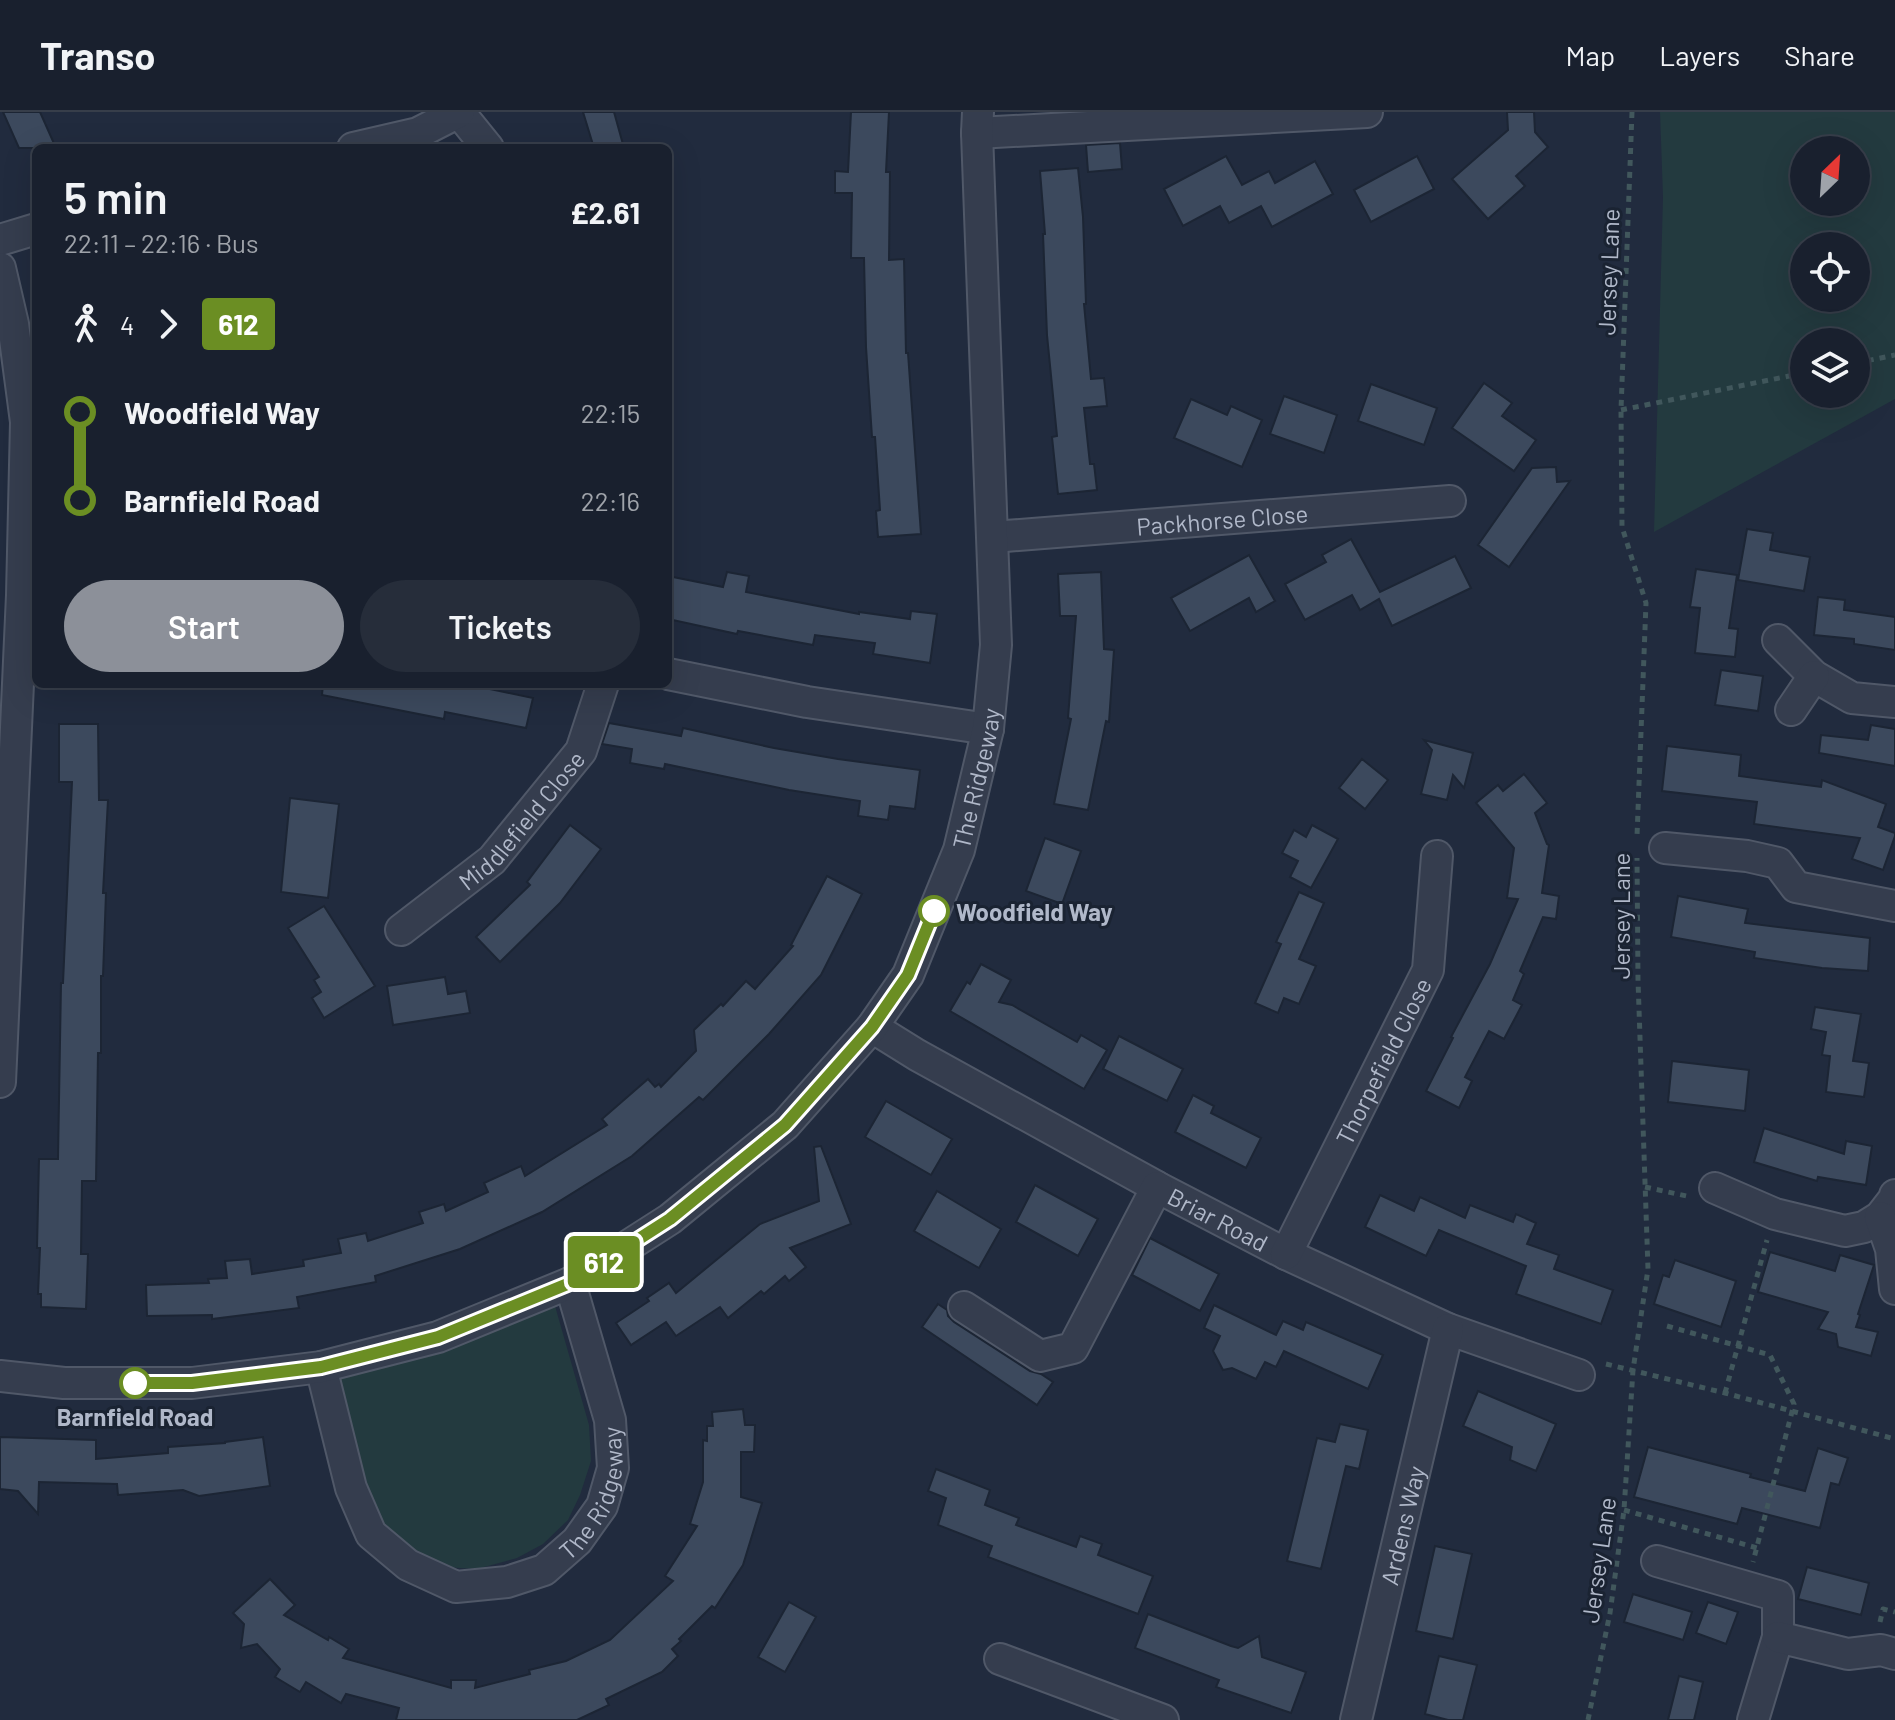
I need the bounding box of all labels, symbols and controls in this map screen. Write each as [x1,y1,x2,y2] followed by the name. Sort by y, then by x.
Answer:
[40,32,155,78] text: Transo
[1565,38,1615,72] text: Map
[1659,38,1740,72] text: Layers
[1784,38,1855,72] text: Share
[1790,136,1870,216] north arrow
[1790,136,1870,408] map controls
[64,170,168,223] text: 5 min
[570,194,640,230] text: £2.61
[1591,208,1625,336] street label: Jersey Lane
[64,227,258,258] text: 22:11 – 22:16 · Bus
[1790,232,1870,312] button: locate
[64,302,108,346] icon: walk
[146,302,190,346] icon: forward
[218,307,259,341] text: 612
[120,309,134,340] text: 4
[1790,328,1870,408] button: layers
[124,394,320,430] text: Woodfield Way
[581,397,640,428] text: 22:15
[124,482,320,518] text: Barnfield Road
[581,485,640,516] text: 22:16
[1135,498,1309,540] street label: Packhorse Close
[64,580,344,672] button: Start
[360,580,640,672] button: Tickets
[945,707,1004,852] street label: The Ridgeway
[452,744,590,895] street label: Middlefield Close
[1606,853,1635,979] street label: Jersey Lane
[919,896,949,926] marker: Woodfield Way
[956,897,1113,926] place label: Woodfield Way
[1329,973,1436,1149] street label: Thorpefield Close
[1163,1181,1273,1257] street label: Briar Road
[558,1236,650,1288] line badge: 612
[584,1245,624,1279] text: 612
[120,1368,150,1398] marker: Barnfield Road
[57,1402,213,1431] place label: Barnfield Road
[553,1426,627,1565] street label: The Ridgeway
[1374,1463,1430,1588] street label: Ardens Way
[1575,1495,1621,1625] street label: Jersey Lane

